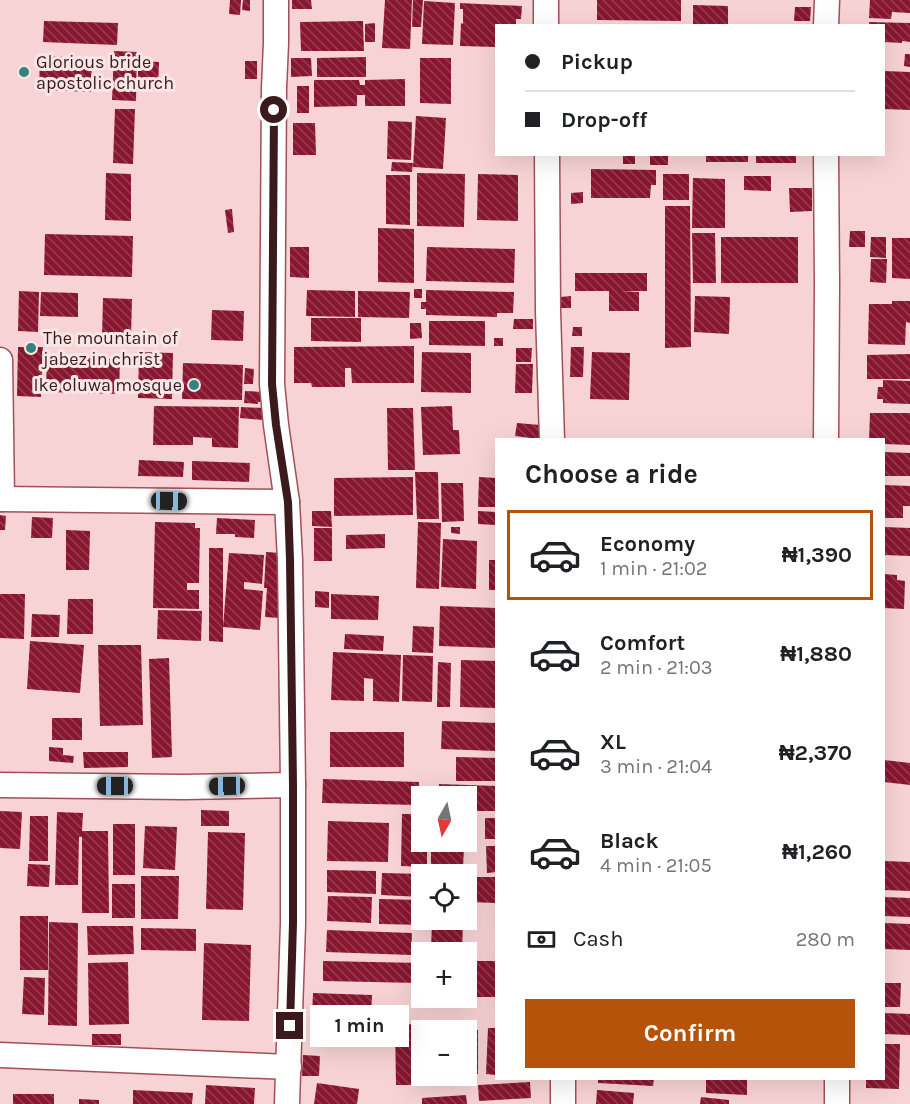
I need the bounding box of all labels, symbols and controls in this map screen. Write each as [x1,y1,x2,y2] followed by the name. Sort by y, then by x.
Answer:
[561,49,633,75] text: Pickup
[36,51,174,94] place label: Glorious bride apostolic church
[17,65,31,79] marker: Glorious bride apostolic church
[260,96,287,123] route start
[561,107,647,133] text: Drop-off
[41,327,179,370] place label: The mountain of jabez in christ
[24,341,38,355] marker: The mountain of jabez in christ
[33,374,182,396] place label: Ike oluwa mosque
[187,378,201,392] marker: Ike oluwa mosque
[525,458,698,490] text: Choose a ride
[151,492,187,510] car
[528,528,582,582] icon: car
[600,531,695,557] text: Economy
[782,542,852,568] text: ₦1,390
[600,557,707,580] text: 1 min · 21:02
[528,627,582,681] icon: car
[600,630,685,656] text: Comfort
[780,641,852,667] text: ₦1,880
[600,656,713,679] text: 2 min · 21:03
[528,726,582,780] icon: car
[600,729,626,755] text: XL
[779,740,852,766] text: ₦2,370
[600,755,712,778] text: 3 min · 21:04
[97,777,133,795] car
[209,777,245,795] car
[411,786,477,852] north arrow
[411,786,477,1086] map controls
[528,825,582,879] icon: car
[600,828,659,854] text: Black
[782,839,852,865] text: ₦1,260
[600,854,712,877] text: 4 min · 21:05
[411,864,477,930] button: locate
[525,923,558,956] icon: cash
[573,926,623,952] text: Cash
[796,928,855,951] text: 280 m
[411,942,477,1008] button: +
[525,999,855,1068] button: Confirm
[311,1005,410,1047] callout: 1 min
[276,1012,303,1039] route end
[334,1014,385,1037] text: 1 min
[411,1020,477,1086] button: −

